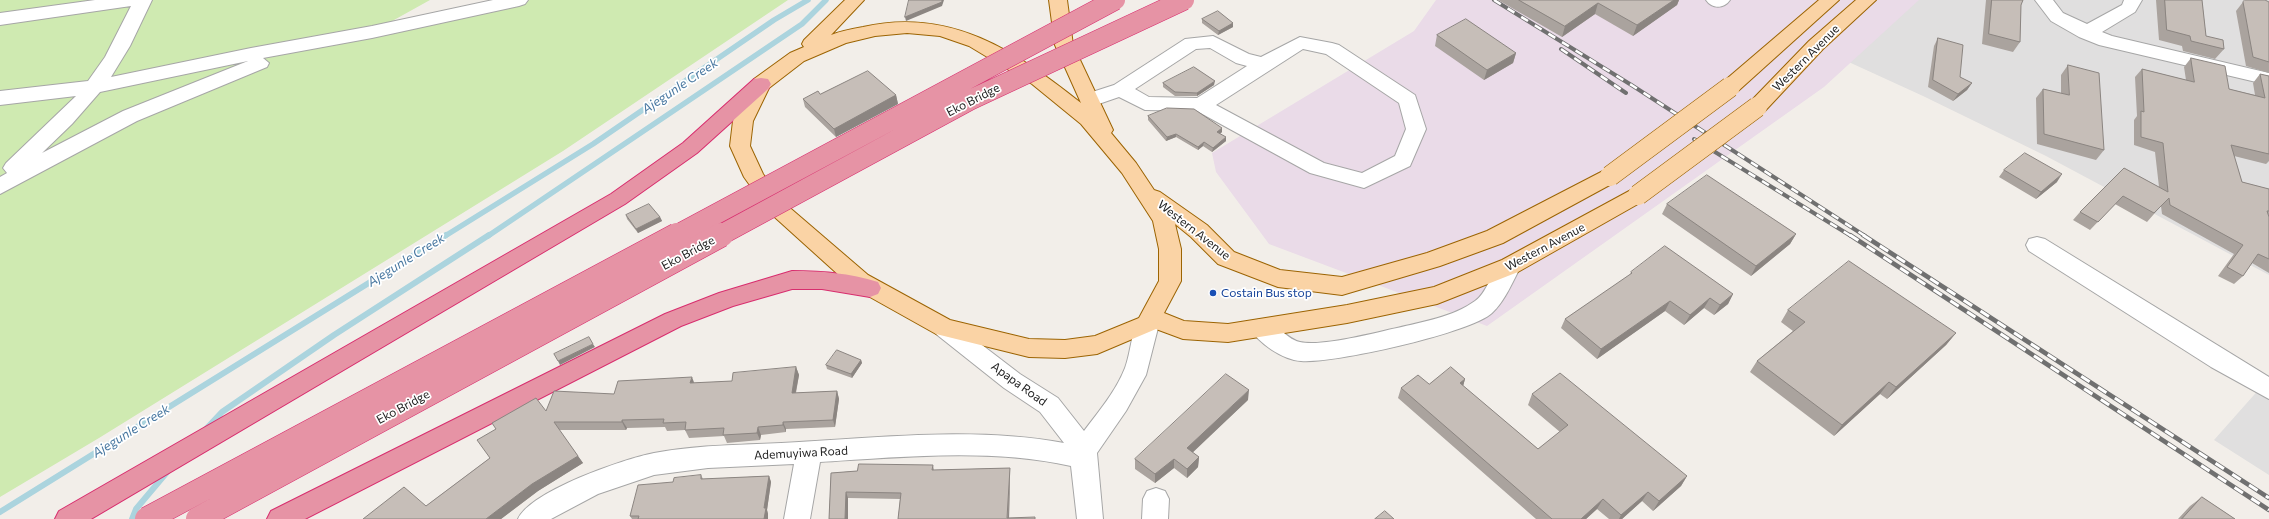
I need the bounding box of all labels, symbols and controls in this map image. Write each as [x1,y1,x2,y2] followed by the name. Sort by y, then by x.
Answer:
[1770,22,1842,94] street label: Western Avenue
[639,55,721,117] water label: Ajegunle Creek
[944,80,1002,120] street label: Eko Bridge
[1155,197,1233,263] street label: Western Avenue
[1503,220,1587,274] street label: Western Avenue
[364,230,448,290] water label: Ajegunle Creek
[659,233,717,273] street label: Eko Bridge
[1221,286,1312,300] place label: Costain Bus stop
[1208,288,1218,298] marker: Costain Bus stop
[988,359,1050,409] street label: Apapa Road
[374,387,432,427] street label: Eko Bridge
[89,401,173,461] water label: Ajegunle Creek
[754,443,848,463] street label: Ademuyiwa Road

